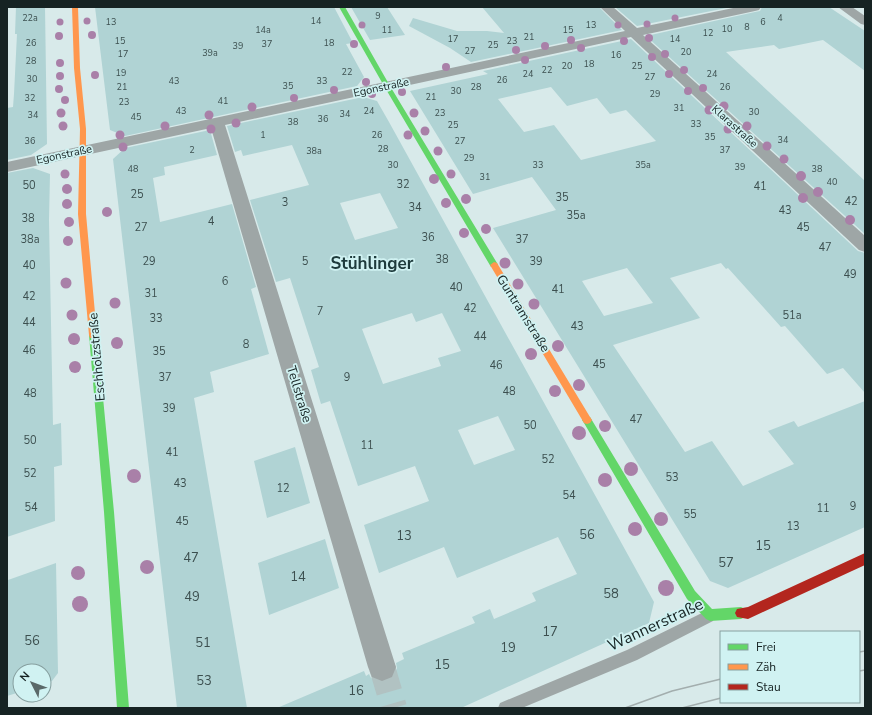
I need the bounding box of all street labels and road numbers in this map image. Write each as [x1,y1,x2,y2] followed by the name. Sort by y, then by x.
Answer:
[352,74,410,101] street label: Egonstraße
[708,102,761,151] street label: Klarastraße
[35,141,93,168] street label: Egonstraße
[492,271,554,356] street label: Guntramstraße
[84,312,110,402] street label: Eschholzstraße
[282,364,316,425] street label: Tellstraße
[604,593,707,657] street label: Wannerstraße

